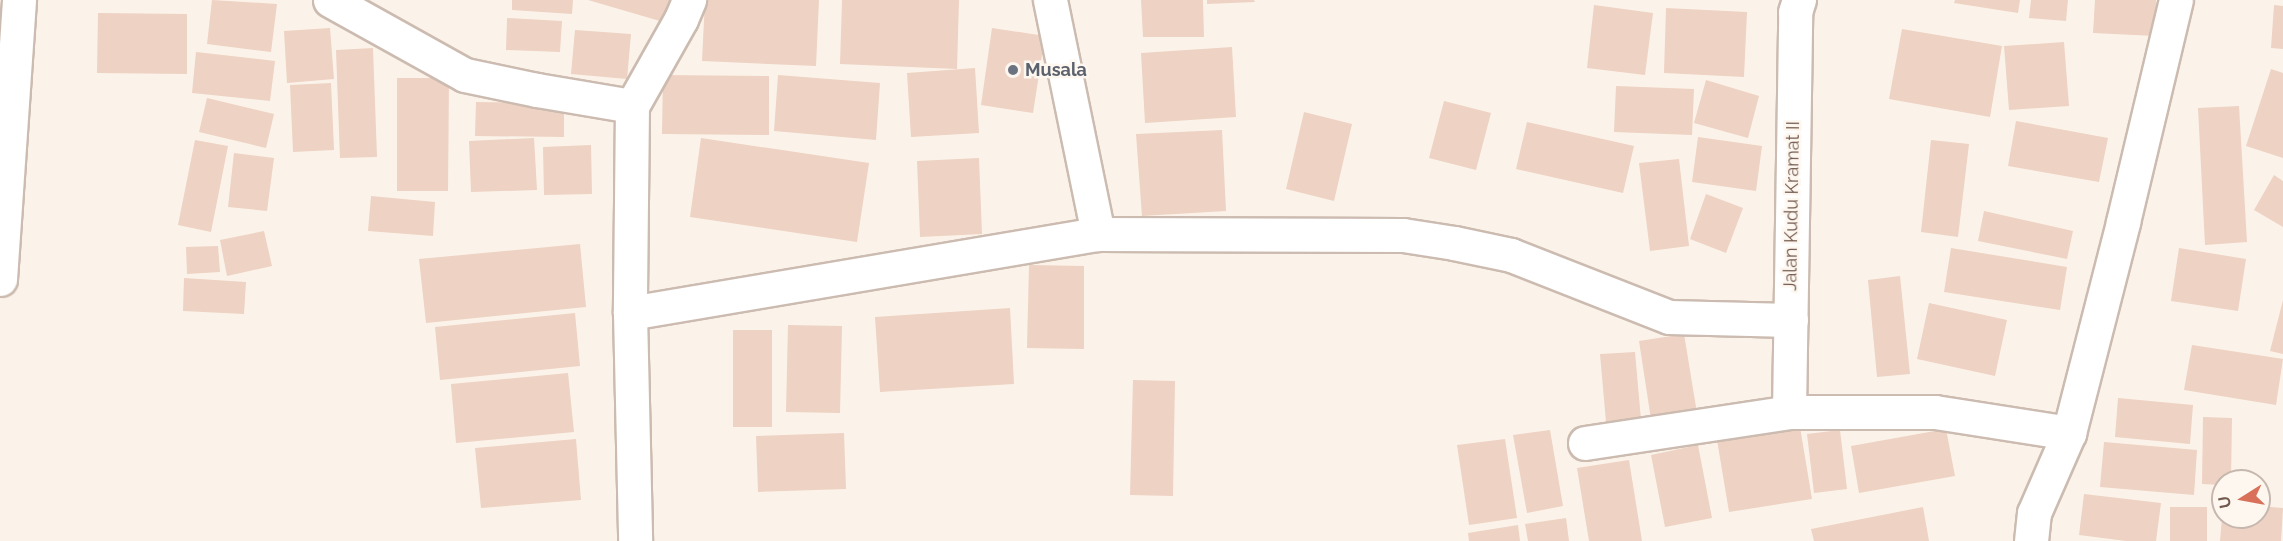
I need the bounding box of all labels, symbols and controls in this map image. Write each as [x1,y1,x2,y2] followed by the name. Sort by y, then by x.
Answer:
[1025,59,1087,81] place label: Musala
[1006,63,1020,77] marker: Musala
[1780,121,1804,291] street label: Jalan Kudu Kramat II
[2211,469,2271,529] north arrow
[2214,494,2235,510] text: U

